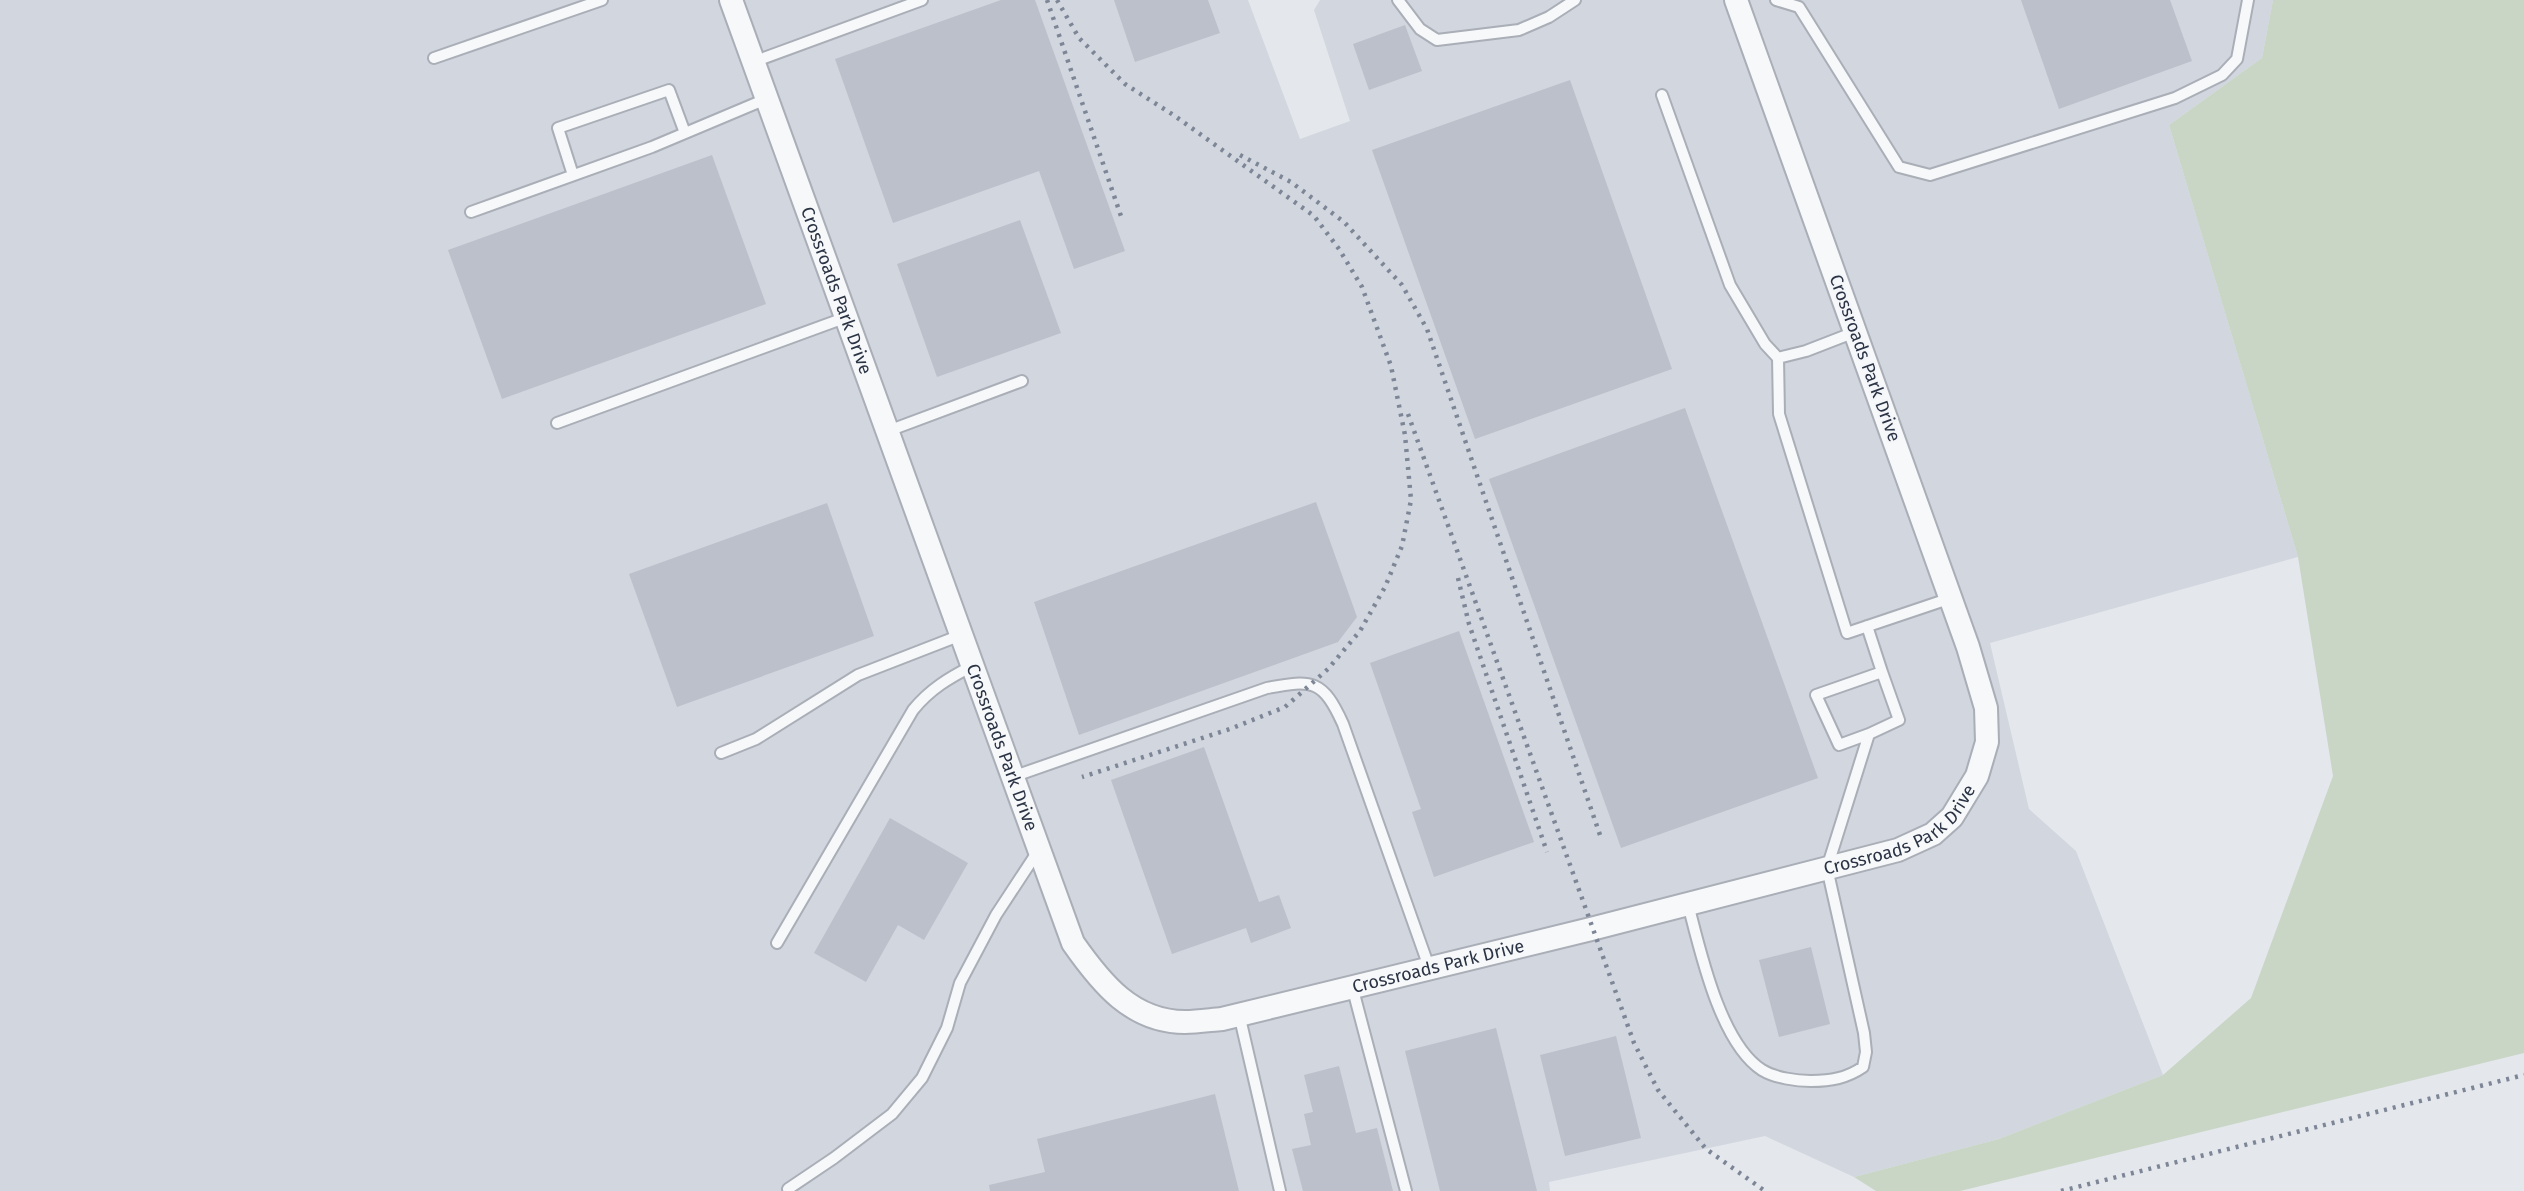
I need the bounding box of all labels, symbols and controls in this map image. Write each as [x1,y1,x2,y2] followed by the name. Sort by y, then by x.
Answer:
[796,204,877,377] street label: Crossroads Park Drive
[1825,271,1905,445] street label: Crossroads Park Drive
[962,661,1042,834] street label: Crossroads Park Drive
[1821,781,1980,880] street label: Crossroads Park Drive
[1350,935,1527,998] street label: Crossroads Park Drive

